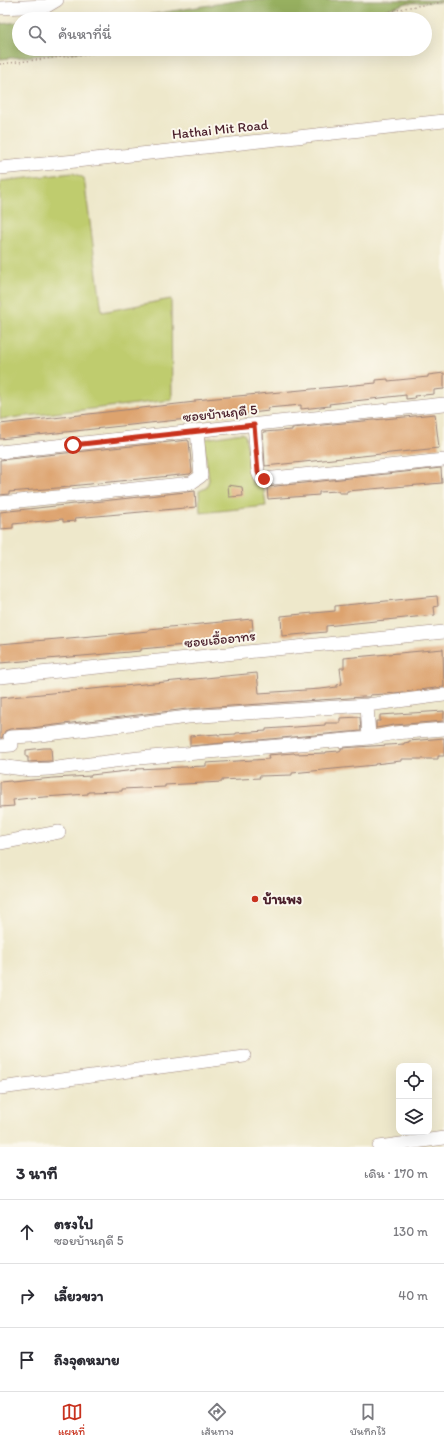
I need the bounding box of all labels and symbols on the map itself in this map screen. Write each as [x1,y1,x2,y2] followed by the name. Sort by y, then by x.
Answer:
[171,116,269,143] street label: Hathai Mit Road
[182,401,258,426] street label: ซอยบ้านฤดี 5
[64,436,82,454] route start
[255,470,273,488] route end
[183,626,257,652] street label: ซอยเอื้ออาทร
[262,891,302,908] place label: บ้านพง
[250,894,260,904] marker: บ้านพง

